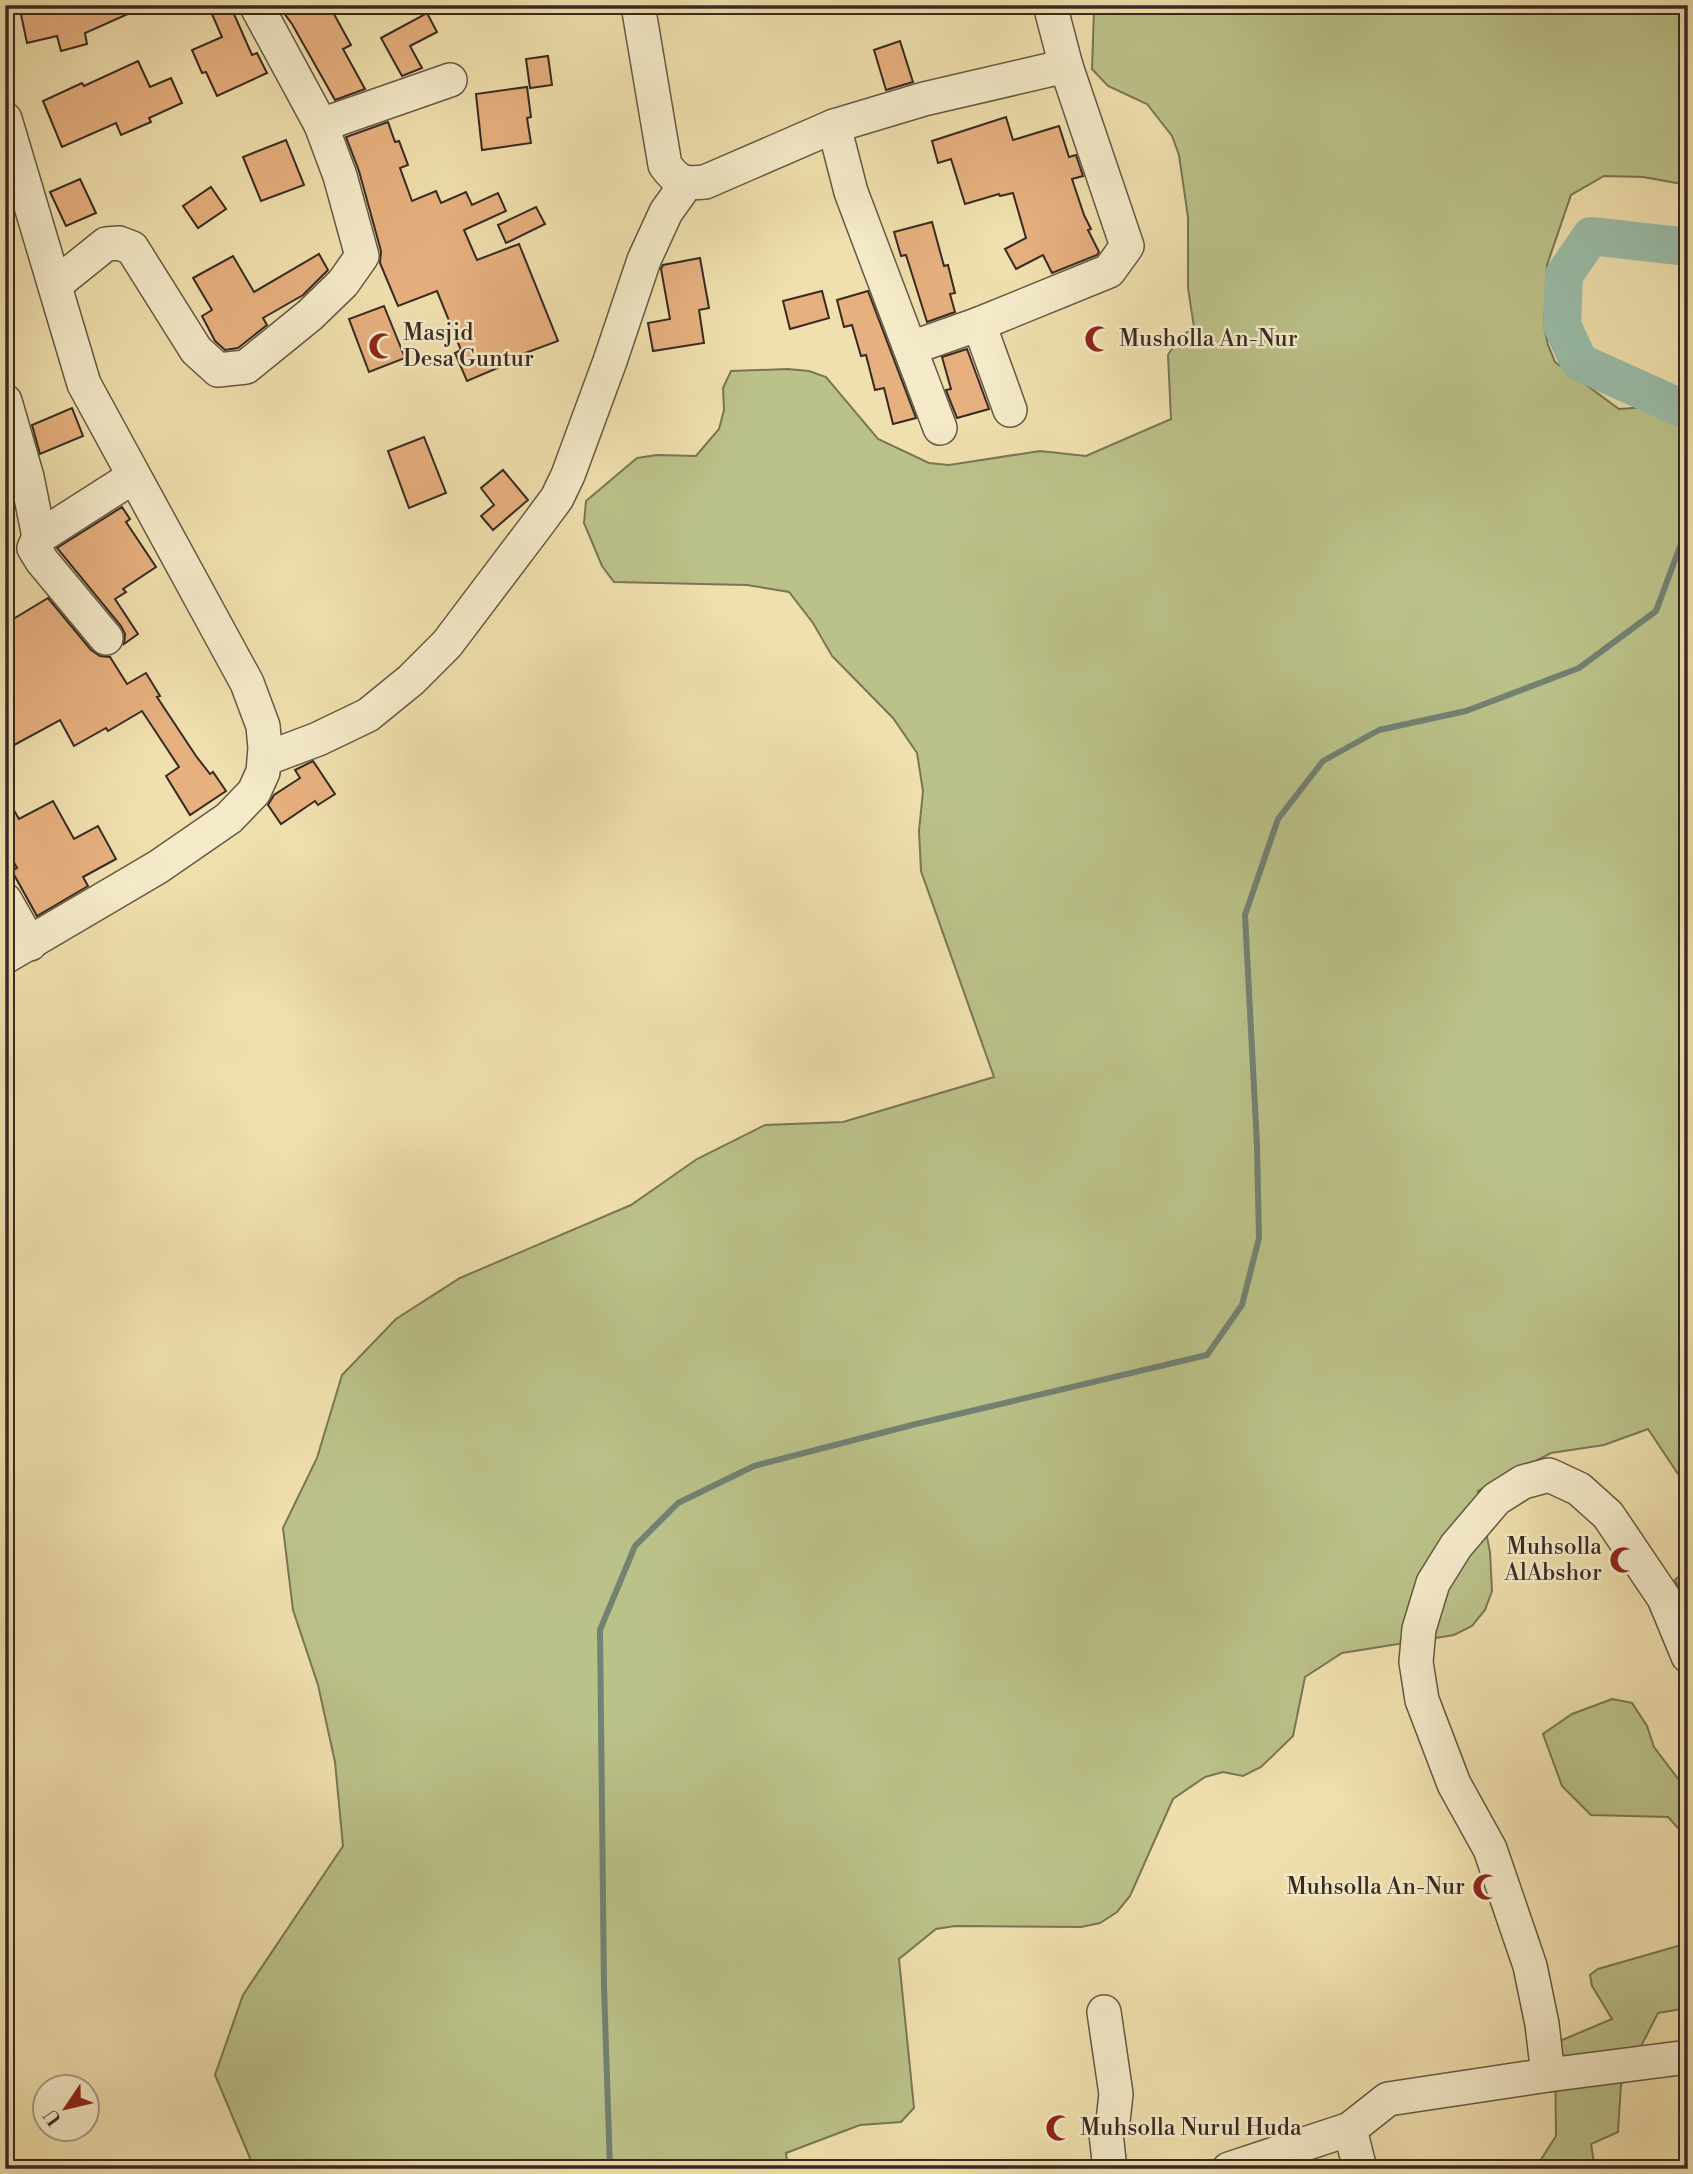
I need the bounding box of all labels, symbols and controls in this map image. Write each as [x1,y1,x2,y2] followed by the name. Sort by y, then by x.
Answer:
[403,319,534,373] place label: Masjid Desa Guntur
[1083,324,1113,354] mosque icon: Musholla An-Nur
[1119,325,1298,353] place label: Musholla An-Nur
[367,331,397,361] mosque icon: Masjid Desa Guntur
[1503,1533,1602,1587] place label: Muhsolla AlAbshor
[1608,1545,1638,1575] mosque icon: Muhsolla AlAbshor
[1471,1872,1501,1902] mosque icon: Muhsolla An-Nur
[1286,1873,1465,1901] place label: Muhsolla An-Nur
[32,2072,102,2142] north arrow
[39,2104,67,2130] text: U
[1044,2113,1074,2143] mosque icon: Muhsolla Nurul Huda
[1080,2114,1302,2142] place label: Muhsolla Nurul Huda

